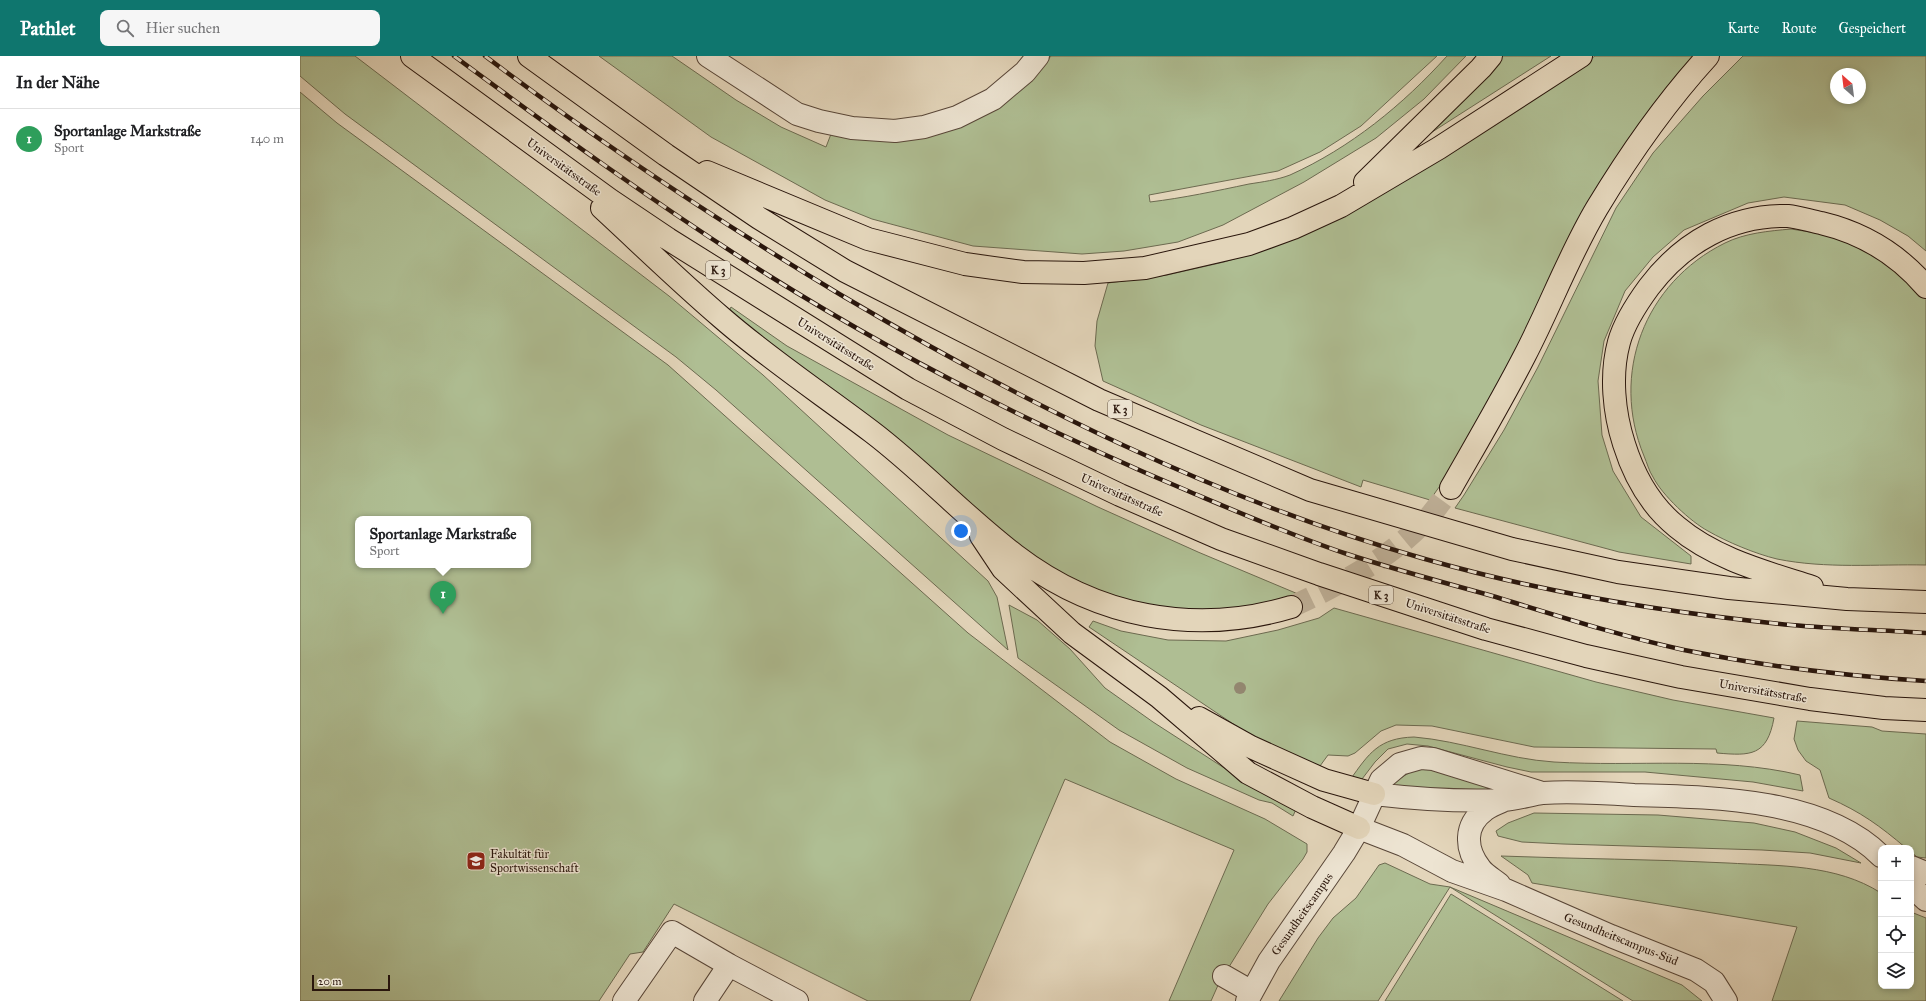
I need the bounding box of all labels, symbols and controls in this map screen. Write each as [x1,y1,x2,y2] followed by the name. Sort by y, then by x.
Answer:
[100,10,380,46] search box
[20,17,76,40] text: Pathlet
[114,17,136,39] icon: search
[146,19,220,37] text: Hier suchen
[1727,20,1759,37] text: Karte
[1781,20,1817,37] text: Route
[1839,20,1906,37] text: Gespeichert
[1830,68,1866,104] north arrow
[16,72,100,93] text: In der Nähe
[54,122,201,140] text: Sportanlage Markstraße
[26,131,32,147] text: 1
[250,131,284,147] text: 140 m
[524,135,604,199] street label: Universitätsstraße
[54,140,84,156] text: Sport
[706,261,730,279] road number: K 3
[795,314,877,374] street label: Universitätsstraße
[1108,400,1132,418] road number: K 3
[1079,471,1165,519] street label: Universitätsstraße
[355,516,531,568] popup
[951,521,971,541] your location
[369,525,517,543] text: Sportanlage Markstraße
[369,543,400,559] text: Sport
[430,581,456,614] pin: 1
[1369,586,1393,604] road number: K 3
[1404,596,1492,636] street label: Universitätsstraße
[1718,676,1808,706] street label: Universitätsstraße
[1878,845,1914,989] map controls
[1878,845,1914,881] button: +
[490,847,579,875] place label: Fakultät für Sportwissenschaft
[465,850,487,872] school or university icon: Fakultät für Sportwissenschaft
[1268,870,1336,958] street label: Gesundheitscampus
[1878,881,1914,917] button: −
[1562,910,1680,968] street label: Gesundheitscampus-Süd
[1878,917,1914,953] button: locate
[1878,953,1914,989] button: layers
[312,973,390,992] scale bar
[318,975,341,988] text: 20 m

